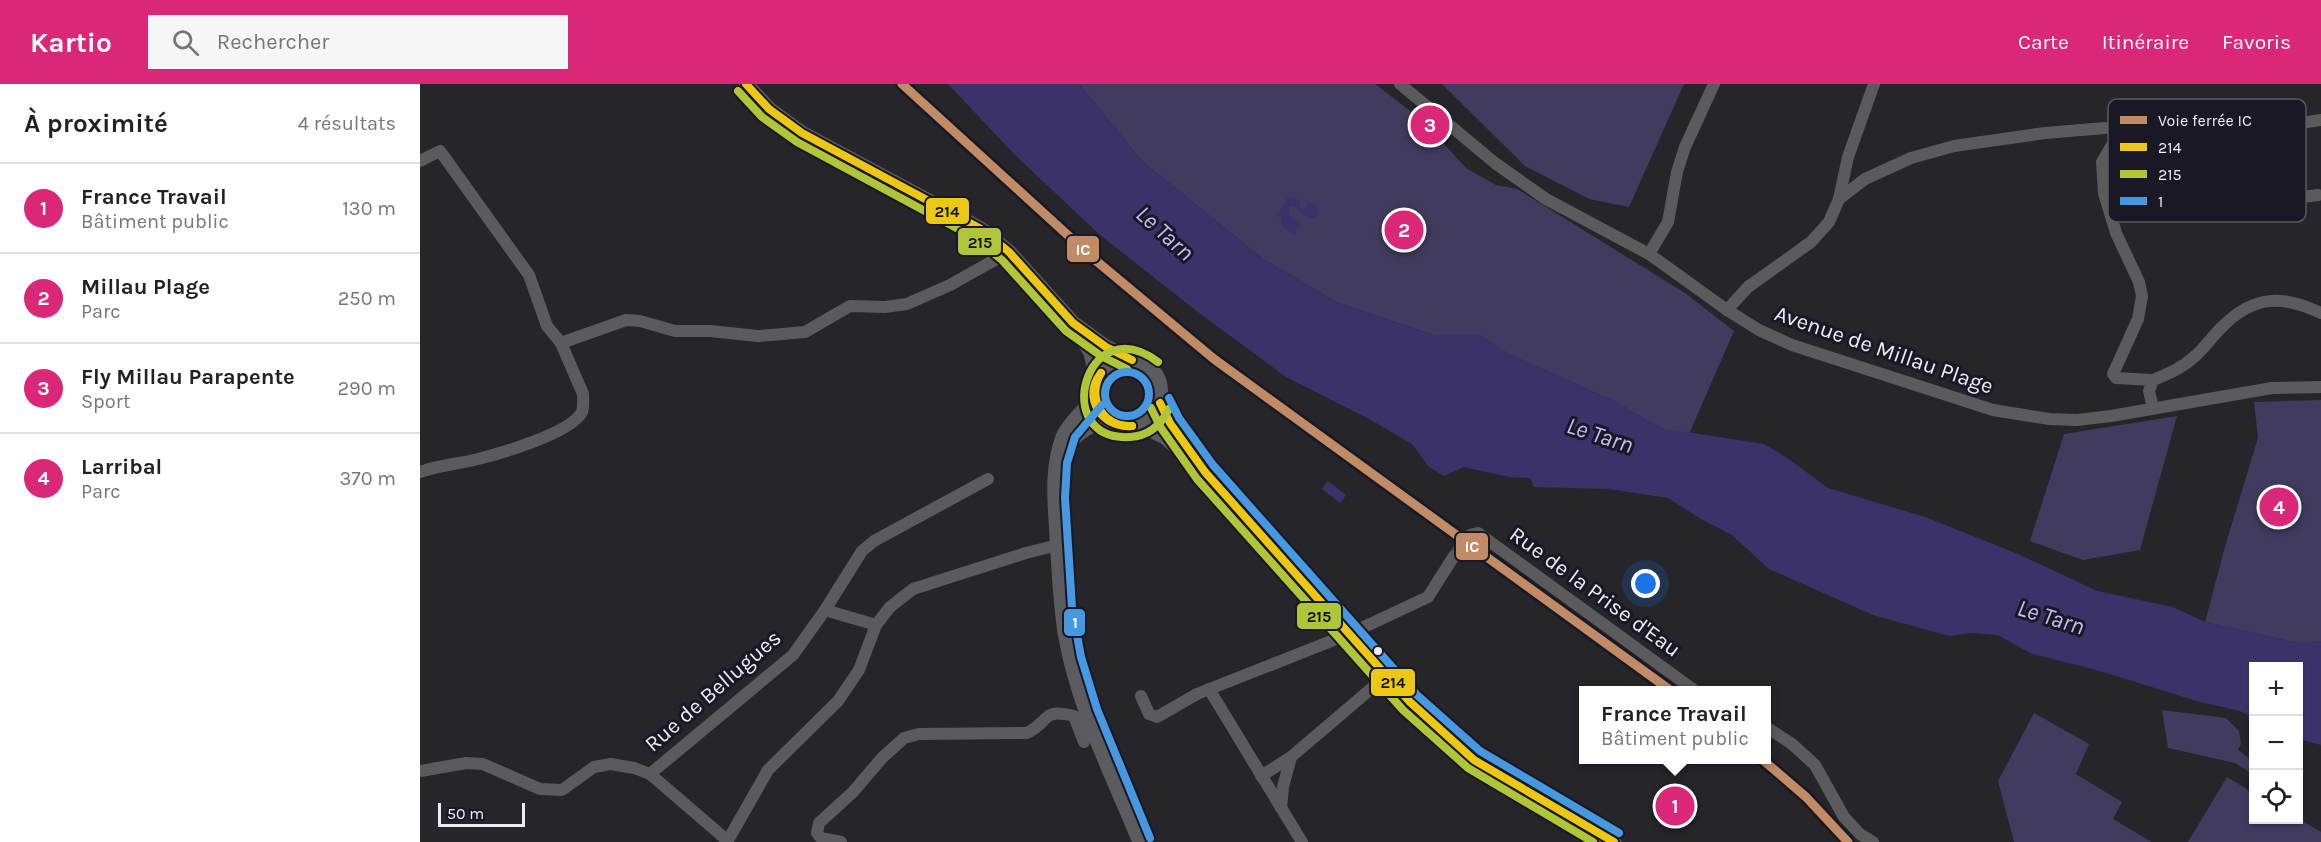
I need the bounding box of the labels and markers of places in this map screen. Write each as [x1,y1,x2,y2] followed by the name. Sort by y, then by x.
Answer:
[1410,102,1450,147] pin: 3
[1384,208,1424,252] pin: 2
[2260,484,2298,530] pin: 4
[1372,645,1384,657] unlabelled marker
[1656,784,1694,828] pin: 1

